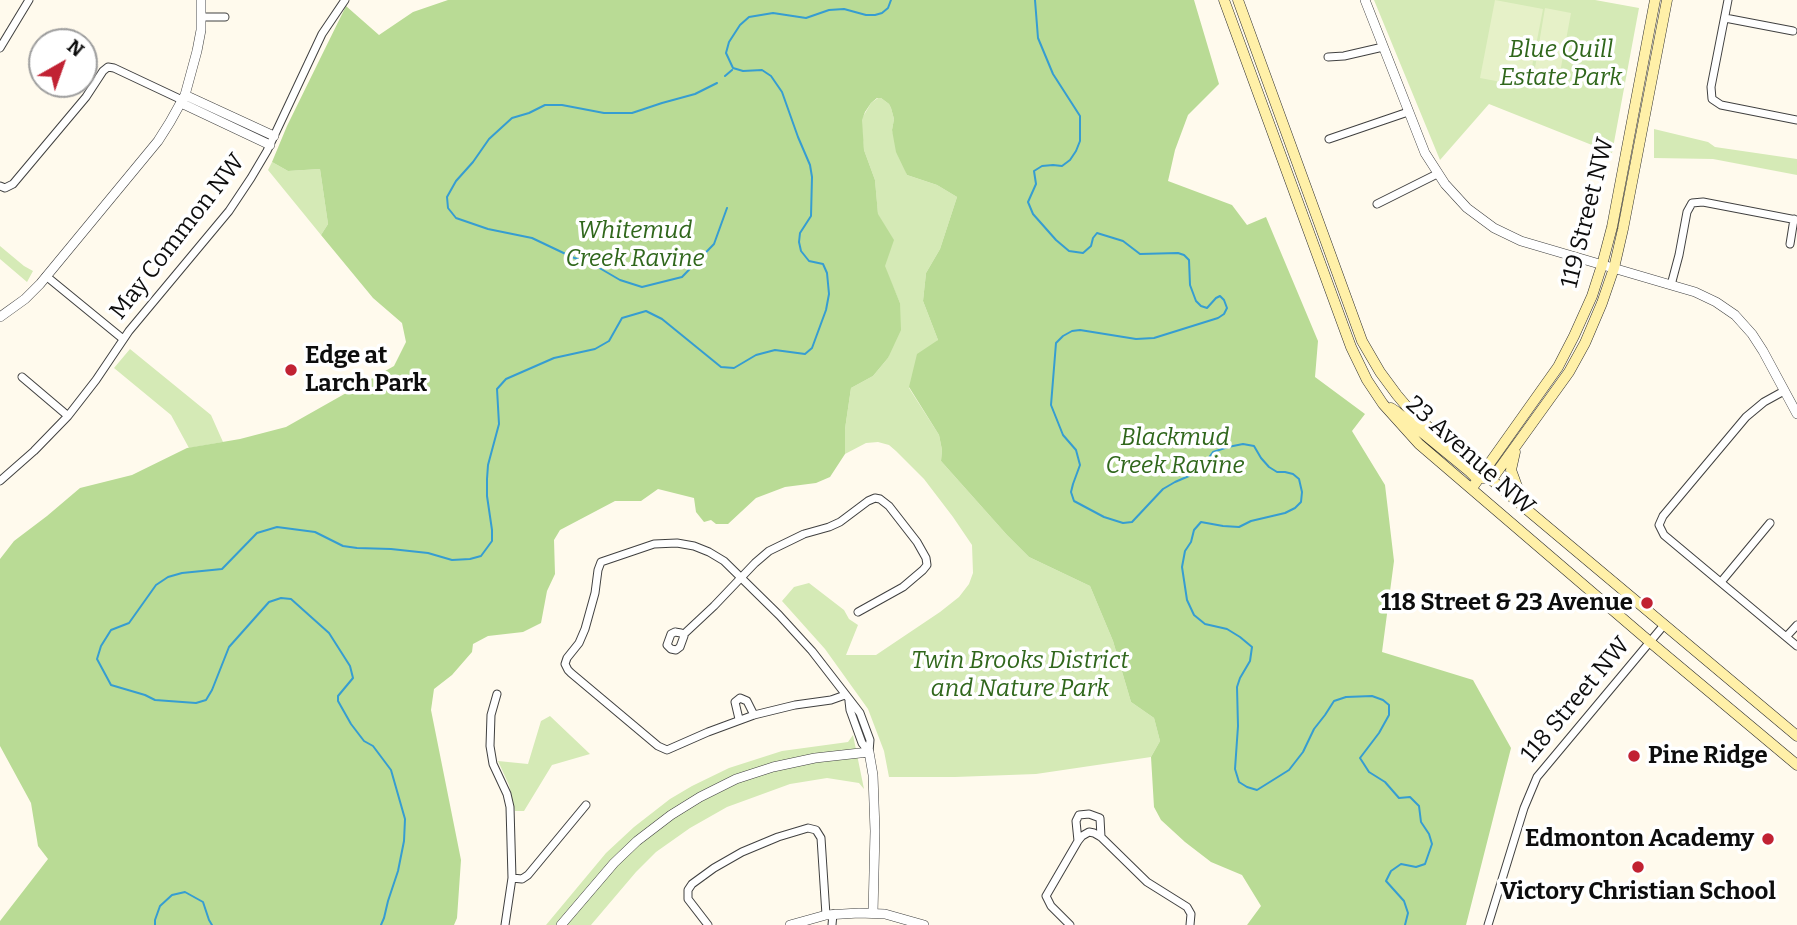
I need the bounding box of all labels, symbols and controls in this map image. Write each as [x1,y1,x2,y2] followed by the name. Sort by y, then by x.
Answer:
[28,28,98,98] north arrow
[63,35,89,62] text: N
[1500,36,1622,92] park label: Blue Quill Estate Park
[1555,135,1621,291] street label: 119 Street NW
[104,149,252,325] street label: May Common NW
[565,217,705,273] park label: Whitemud Creek Ravine
[305,342,427,398] place label: Edge at Larch Park
[283,362,299,378] marker: Edge at Larch Park
[1400,391,1540,521] street label: 23 Avenue NW
[1105,424,1245,480] park label: Blackmud Creek Ravine
[1381,589,1633,617] place label: 118 Street & 23 Avenue
[1639,595,1655,611] marker: 118 Street & 23 Avenue
[1515,632,1637,768] street label: 118 Street NW
[911,647,1129,703] park label: Twin Brooks District and Nature Park
[1648,742,1768,770] place label: Pine Ridge
[1626,748,1642,764] marker: Pine Ridge
[1525,825,1754,853] place label: Edmonton Academy
[1760,831,1776,847] marker: Edmonton Academy
[1630,859,1646,875] marker: Victory Christian School
[1500,878,1776,906] place label: Victory Christian School

